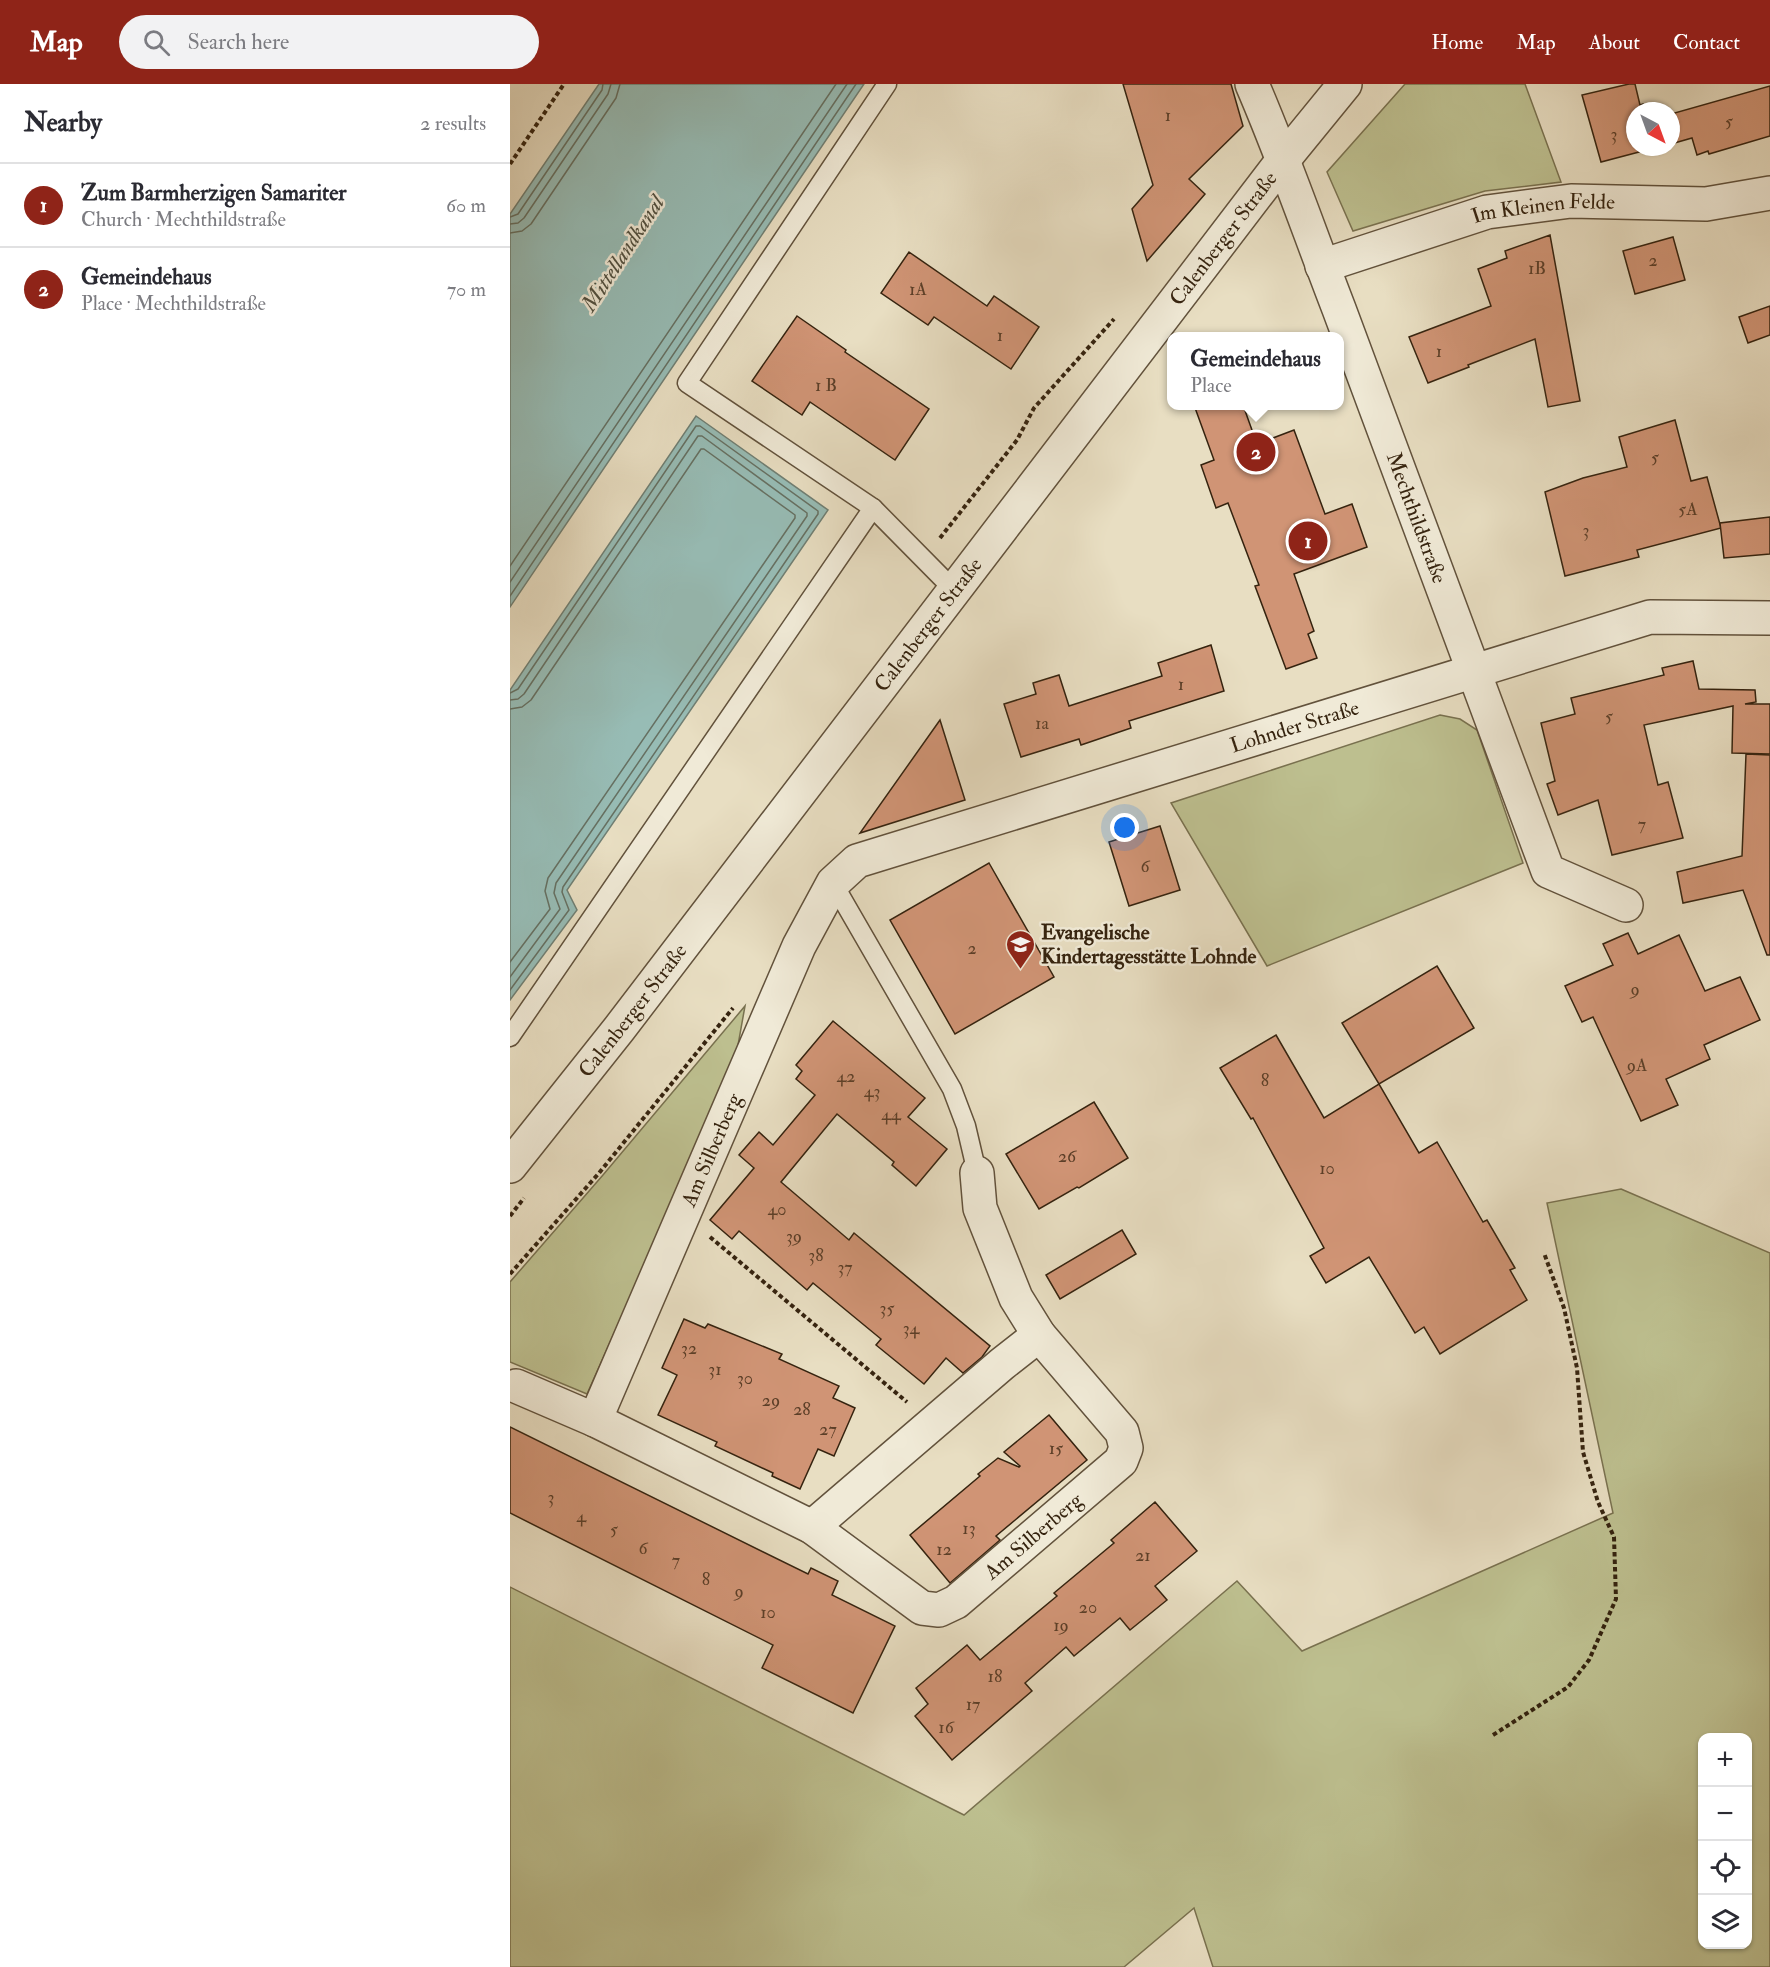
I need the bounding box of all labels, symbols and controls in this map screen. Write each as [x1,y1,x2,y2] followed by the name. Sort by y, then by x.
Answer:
[119,15,539,69] search box
[30,25,83,60] text: Map
[140,26,173,59] icon: search
[188,28,289,56] text: Search here
[1431,29,1483,56] text: Home
[1516,29,1556,56] text: Map
[1589,29,1640,56] text: About
[1673,29,1740,56] text: Contact
[1626,102,1680,156] north arrow
[1165,104,1171,127] house number: 1
[24,107,102,139] text: Nearby
[1725,110,1733,133] house number: 5
[420,111,486,136] text: 2 results
[1611,123,1617,146] house number: 3
[1164,166,1284,311] street label: Calenberger Straße
[81,179,347,207] text: Zum Barmherzigen Samariter
[1468,188,1615,230] street label: Im Kleinen Felde
[574,189,672,318] water label: Mittellandkanal
[40,193,47,218] text: 1
[446,193,486,218] text: 60 m
[81,207,286,232] text: Church · Mechthildstraße
[1648,249,1658,272] house number: 2
[1528,257,1546,280] house number: 1B
[81,263,212,291] text: Gemeindehaus
[38,277,49,302] text: 2
[447,277,486,302] text: 70 m
[909,278,927,301] house number: 1A
[81,291,266,316] text: Place · Mechthildstraße
[997,324,1003,347] house number: 1
[1167,332,1344,410] popup
[1436,340,1442,363] house number: 1
[1190,345,1321,373] text: Gemeindehaus
[1190,373,1232,398] text: Place
[815,374,837,397] house number: 1 B
[1236,430,1276,475] pin: 2
[1651,446,1659,469] house number: 5
[1380,449,1453,587] street label: Mechthildstraße
[1678,498,1698,521] house number: 5A
[1288,518,1328,564] pin: 1
[1583,519,1589,542] house number: 3
[868,552,988,698] street label: Calenberger Straße
[1178,673,1184,696] house number: 1
[1227,694,1363,759] street label: Lohnder Straße
[1605,705,1613,728] house number: 5
[1035,712,1050,735] house number: 1a
[1110,813,1139,842] your location
[1638,813,1646,836] house number: 7
[1140,855,1150,878] house number: 6
[1041,919,1257,970] place label: Evangelische Kindertagesstätte Lohnde
[1004,928,1036,970] school or university icon: Evangelische Kindertagesstätte Lohnde
[967,937,977,960] house number: 2
[573,938,693,1083] street label: Calenberger Straße
[1628,978,1640,1001] house number: 9
[1625,1054,1648,1077] house number: 9A
[837,1065,855,1088] house number: 42
[1261,1069,1269,1092] house number: 8
[864,1080,880,1103] house number: 43
[675,1089,748,1212] street label: Am Silberberg
[881,1103,902,1126] house number: 44
[1058,1145,1077,1168] house number: 26
[1319,1157,1335,1180] house number: 10
[768,1198,786,1221] house number: 40
[786,1225,802,1248] house number: 39
[808,1244,824,1267] house number: 38
[837,1256,853,1279] house number: 37
[880,1297,894,1320] house number: 35
[903,1317,921,1340] house number: 34
[681,1337,697,1360] house number: 32
[708,1358,722,1381] house number: 31
[737,1367,753,1390] house number: 30
[762,1389,780,1412] house number: 29
[793,1398,811,1421] house number: 28
[819,1418,837,1441] house number: 27
[1049,1437,1063,1460] house number: 15
[548,1486,554,1509] house number: 3
[978,1487,1089,1587] street label: Am Silberberg
[576,1505,587,1528] house number: 4
[962,1517,976,1540] house number: 13
[610,1518,618,1541] house number: 5
[638,1537,648,1560] house number: 6
[936,1538,952,1561] house number: 12
[1135,1544,1151,1567] house number: 21
[672,1549,680,1572] house number: 7
[702,1568,710,1591] house number: 8
[732,1580,744,1603] house number: 9
[1079,1596,1097,1619] house number: 20
[760,1601,776,1624] house number: 10
[1053,1614,1069,1637] house number: 19
[988,1665,1002,1688] house number: 18
[966,1693,980,1716] house number: 17
[938,1716,955,1739] house number: 16
[1698,1733,1752,1949] map controls
[1698,1733,1752,1787] button: +
[1698,1787,1752,1841] button: −
[1698,1841,1752,1895] button: locate
[1698,1895,1752,1949] button: layers

